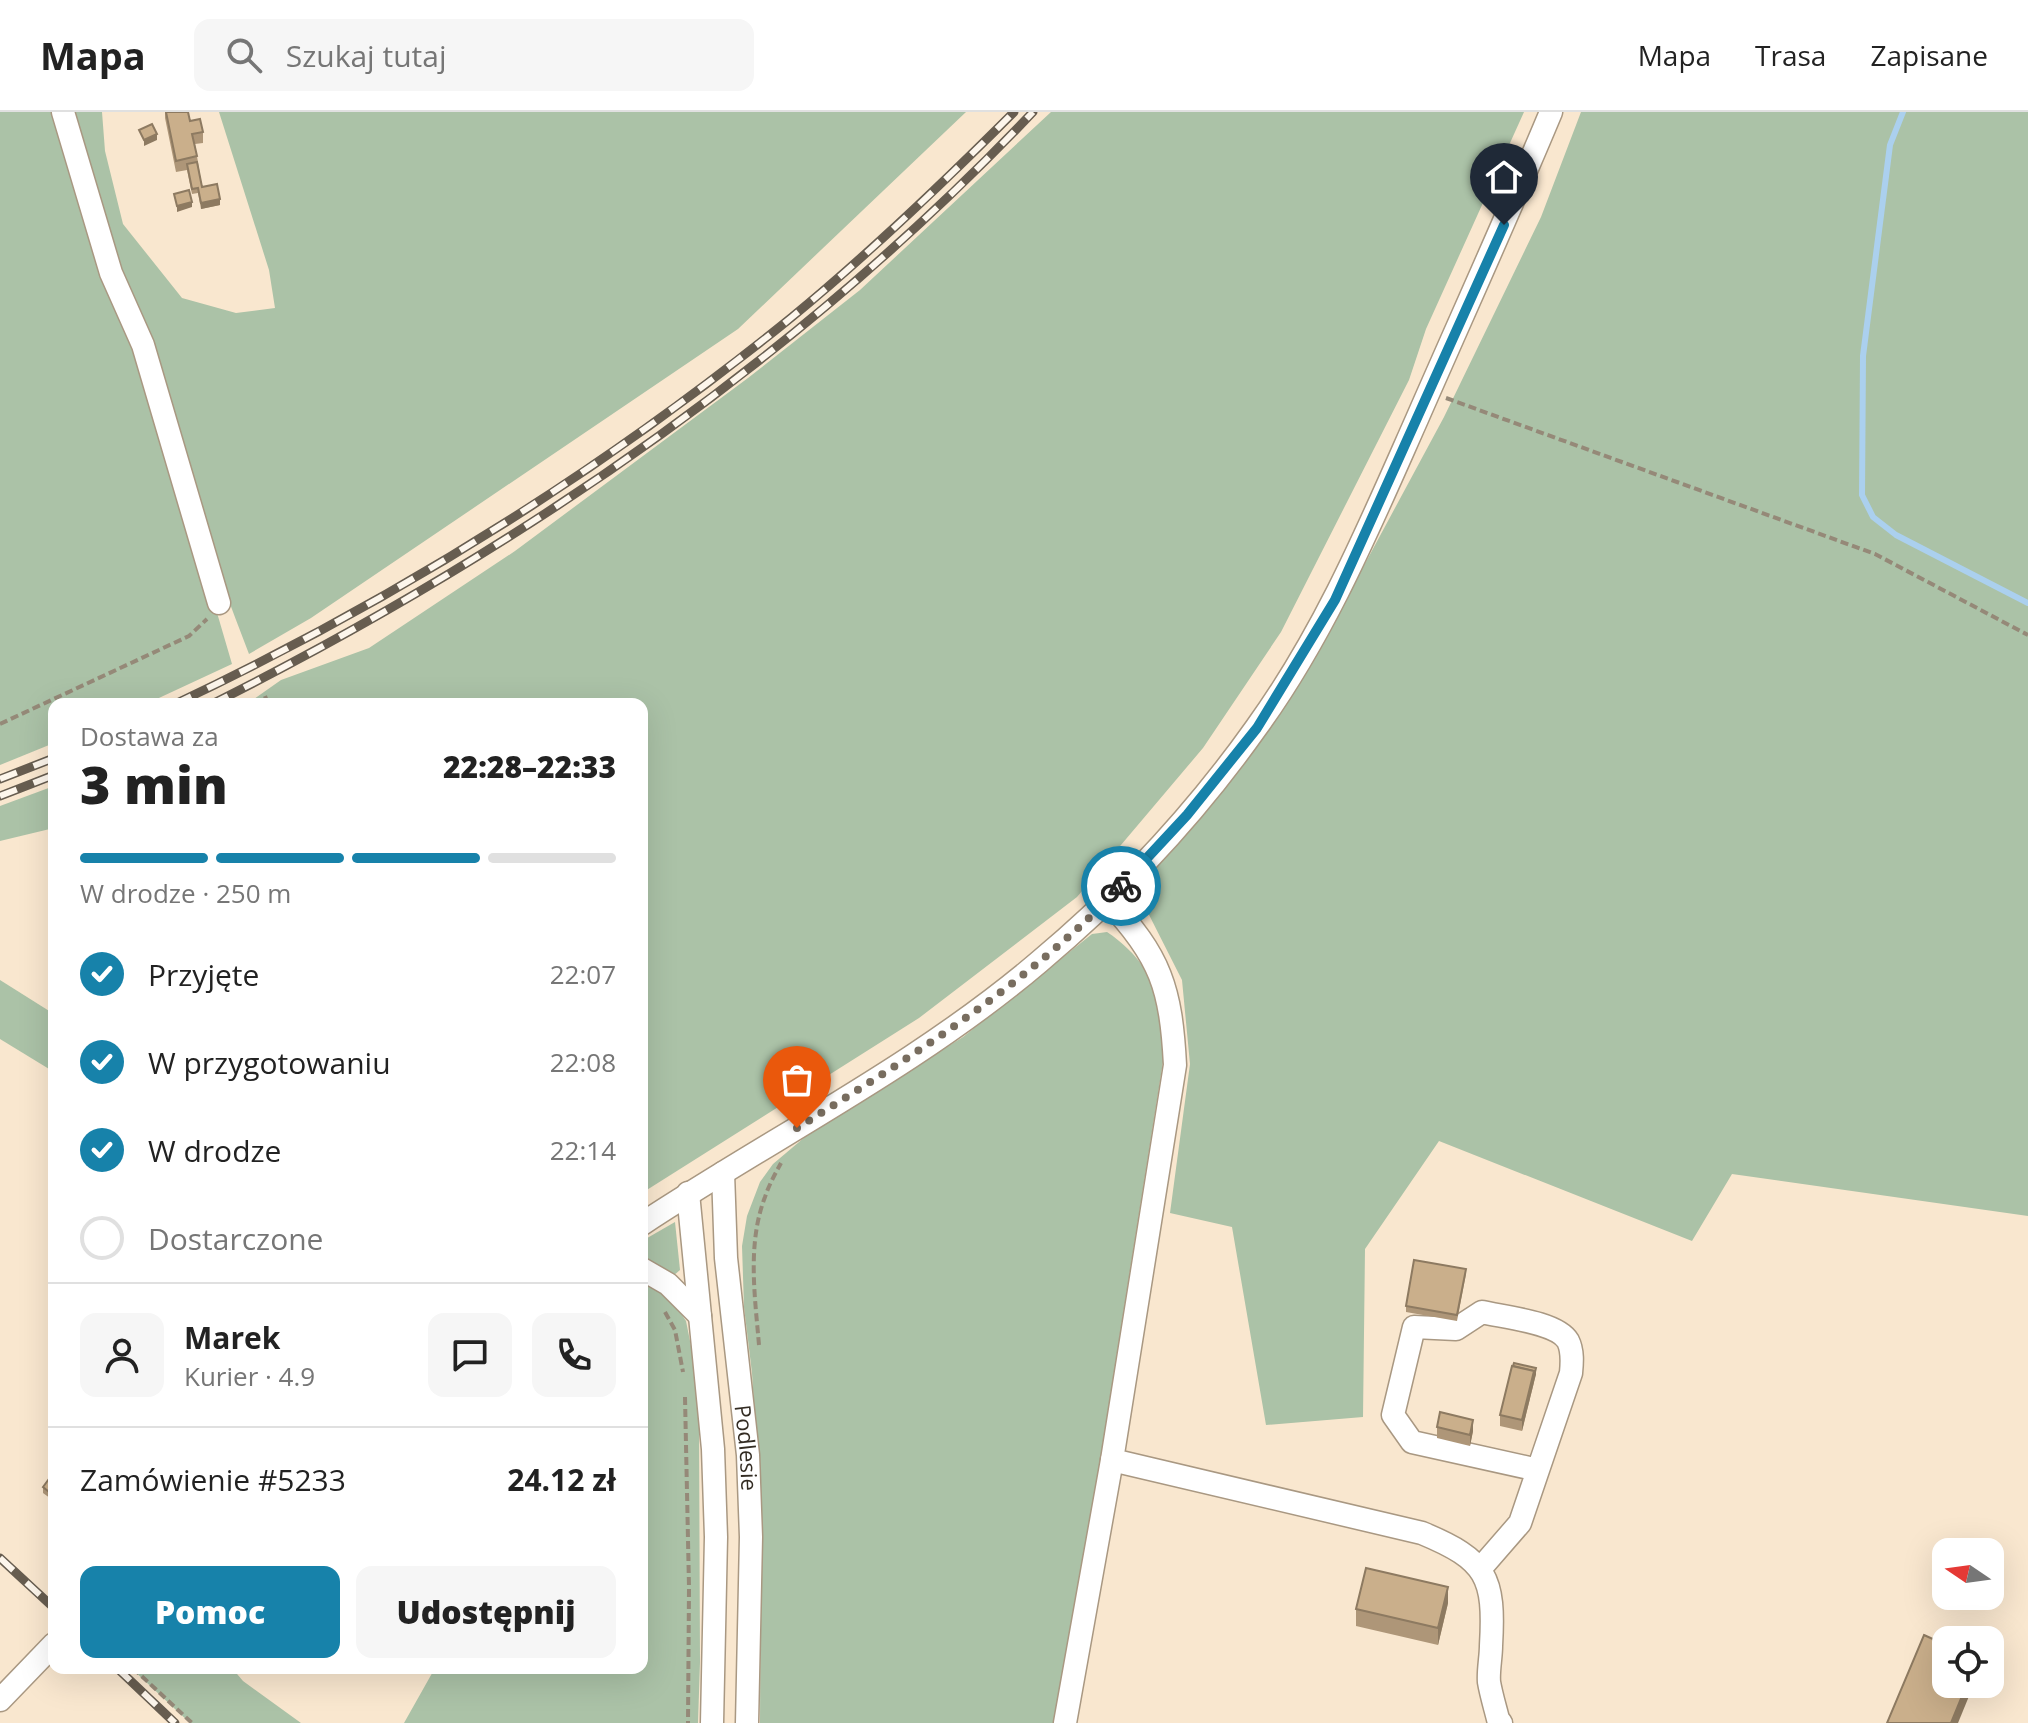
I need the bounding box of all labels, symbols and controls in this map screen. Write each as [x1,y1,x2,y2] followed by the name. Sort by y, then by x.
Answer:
[194,19,754,91] search box
[40,29,146,81] text: Mapa
[222,33,266,77] icon: search
[286,35,447,76] text: Szukaj tutaj
[1638,36,1711,74] text: Mapa
[1755,36,1826,74] text: Trasa
[1870,36,1988,74] text: Zapisane
[1470,143,1538,225] pin
[1482,155,1526,199] icon: home
[80,718,219,754] text: Dostawa za
[443,746,616,787] text: 22:28–22:33
[80,748,228,819] text: 3 min
[1081,846,1161,926] courier
[1099,864,1143,908] icon: bike
[80,875,291,911] text: W drodze · 250 m
[80,952,124,996] icon: check
[148,954,259,995] text: Przyjęte
[550,956,616,992] text: 22:07
[80,1040,124,1084] icon: check
[148,1042,391,1083] text: W przygotowaniu
[550,1044,616,1080] text: 22:08
[763,1046,831,1128] pin
[775,1058,819,1102] icon: bag
[80,1128,124,1172] icon: check
[148,1130,281,1171] text: W drodze
[550,1132,616,1168] text: 22:14
[148,1218,323,1259] text: Dostarczone
[80,1313,164,1397] button: person
[428,1313,512,1397] button: chat
[532,1313,616,1397] button: phone
[184,1317,280,1358] text: Marek
[184,1358,315,1394] text: Kurier · 4.9
[728,1403,765,1491] street label: Podlesie
[80,1459,346,1500] text: Zamówienie #5233
[507,1459,616,1500] text: 24.12 zł
[1932,1538,2004,1610] north arrow
[1932,1538,2004,1698] map controls
[80,1566,340,1658] button: Pomoc
[356,1566,616,1658] button: Udostępnij
[1932,1626,2004,1698] button: locate

